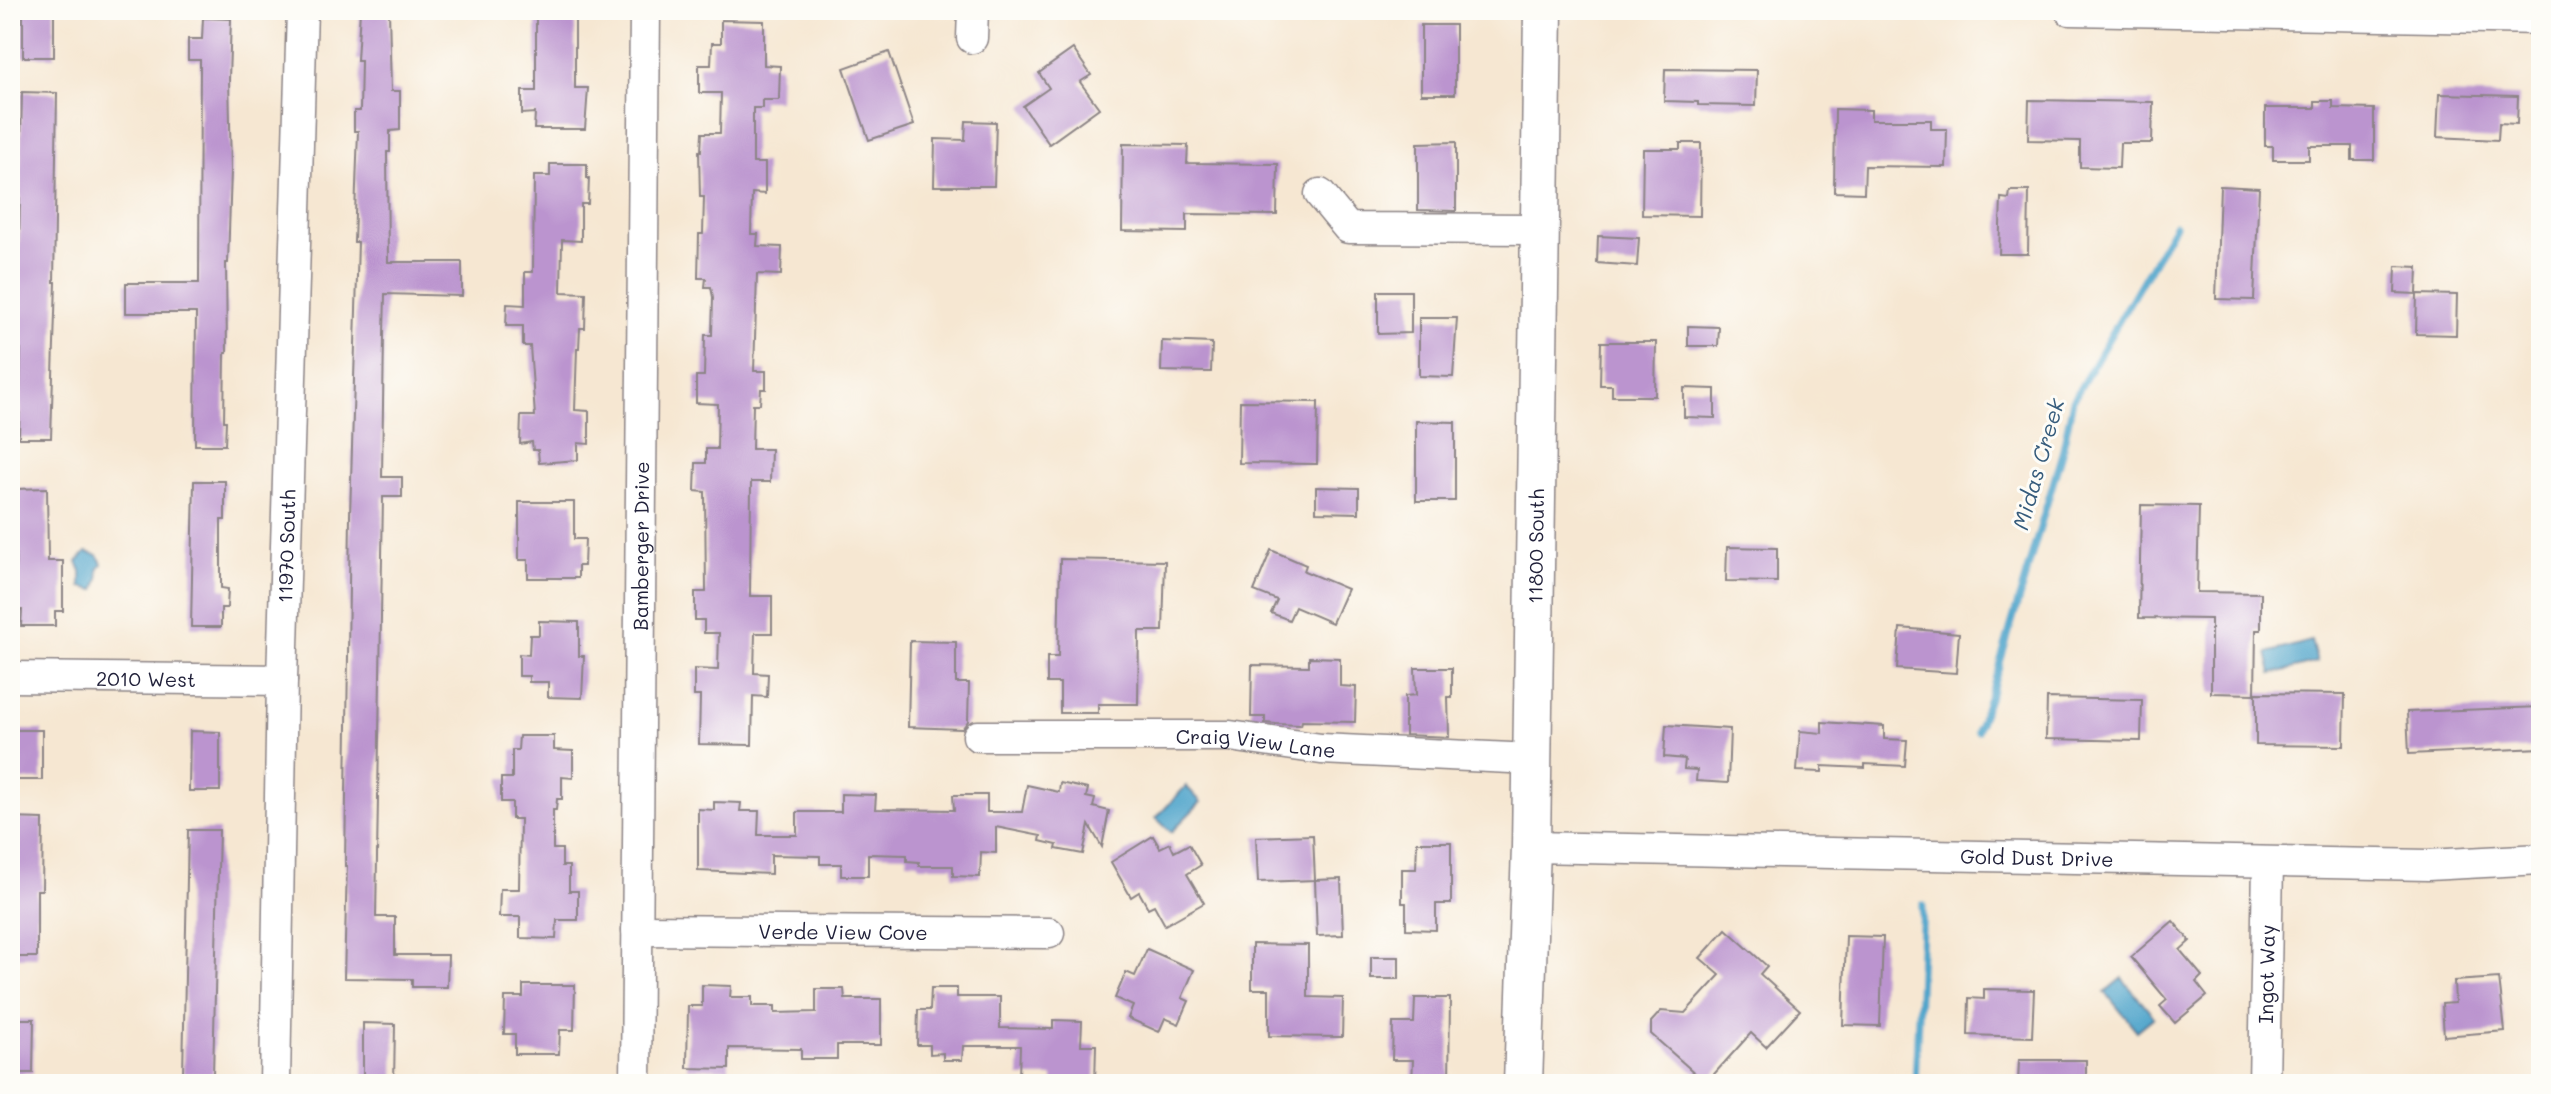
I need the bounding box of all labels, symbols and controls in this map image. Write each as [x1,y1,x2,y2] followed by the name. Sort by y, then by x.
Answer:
[2005,394,2071,533] water label: Midas Creek
[627,461,654,631] street label: Bamberger Drive
[1521,488,1549,604] street label: 11800 South
[271,489,301,603] street label: 11970 South
[96,665,196,692] street label: 2010 West
[1176,723,1336,763] street label: Craig View Lane
[1960,843,2114,872] street label: Gold Dust Drive
[758,918,928,945] street label: Verde View Cove
[2252,924,2280,1024] street label: Ingot Way

